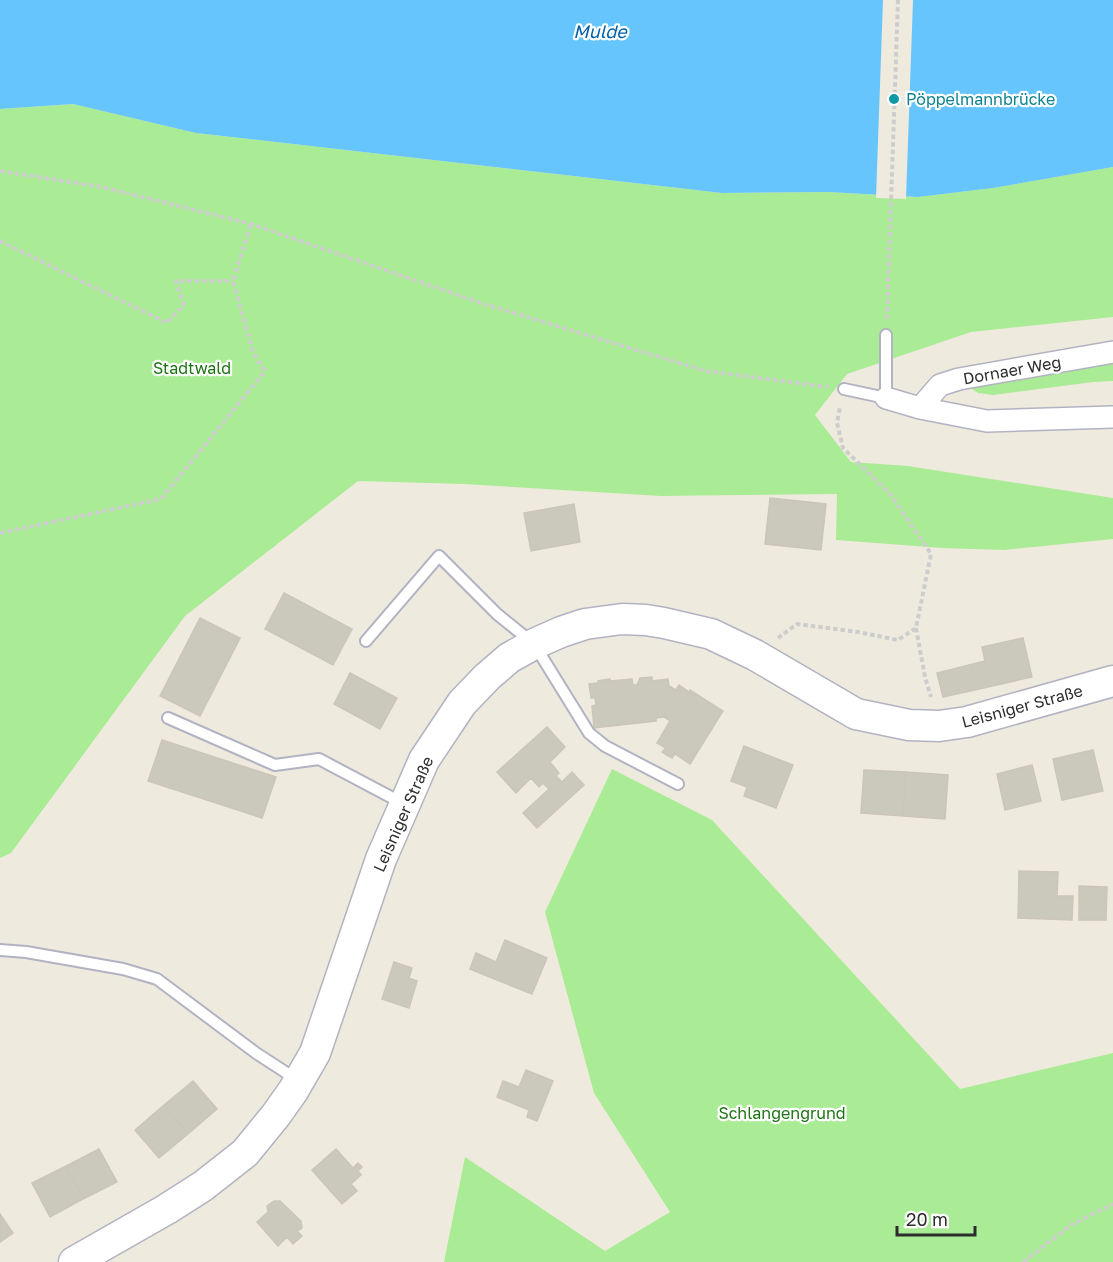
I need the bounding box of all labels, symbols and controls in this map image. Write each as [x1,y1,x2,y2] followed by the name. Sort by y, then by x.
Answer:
[573,20,628,42] water label: Mulde
[906,89,1055,109] place label: Pöppelmannbrücke
[887,92,901,106] marker: Pöppelmannbrücke
[961,352,1063,388] street label: Dornaer Weg
[153,358,231,378] park label: Stadtwald
[959,680,1085,732] street label: Leisniger Straße
[369,753,437,875] street label: Leisniger Straße
[718,1103,846,1123] park label: Schlangengrund
[897,1199,975,1237] scale bar
[906,1208,948,1230] text: 20 m

